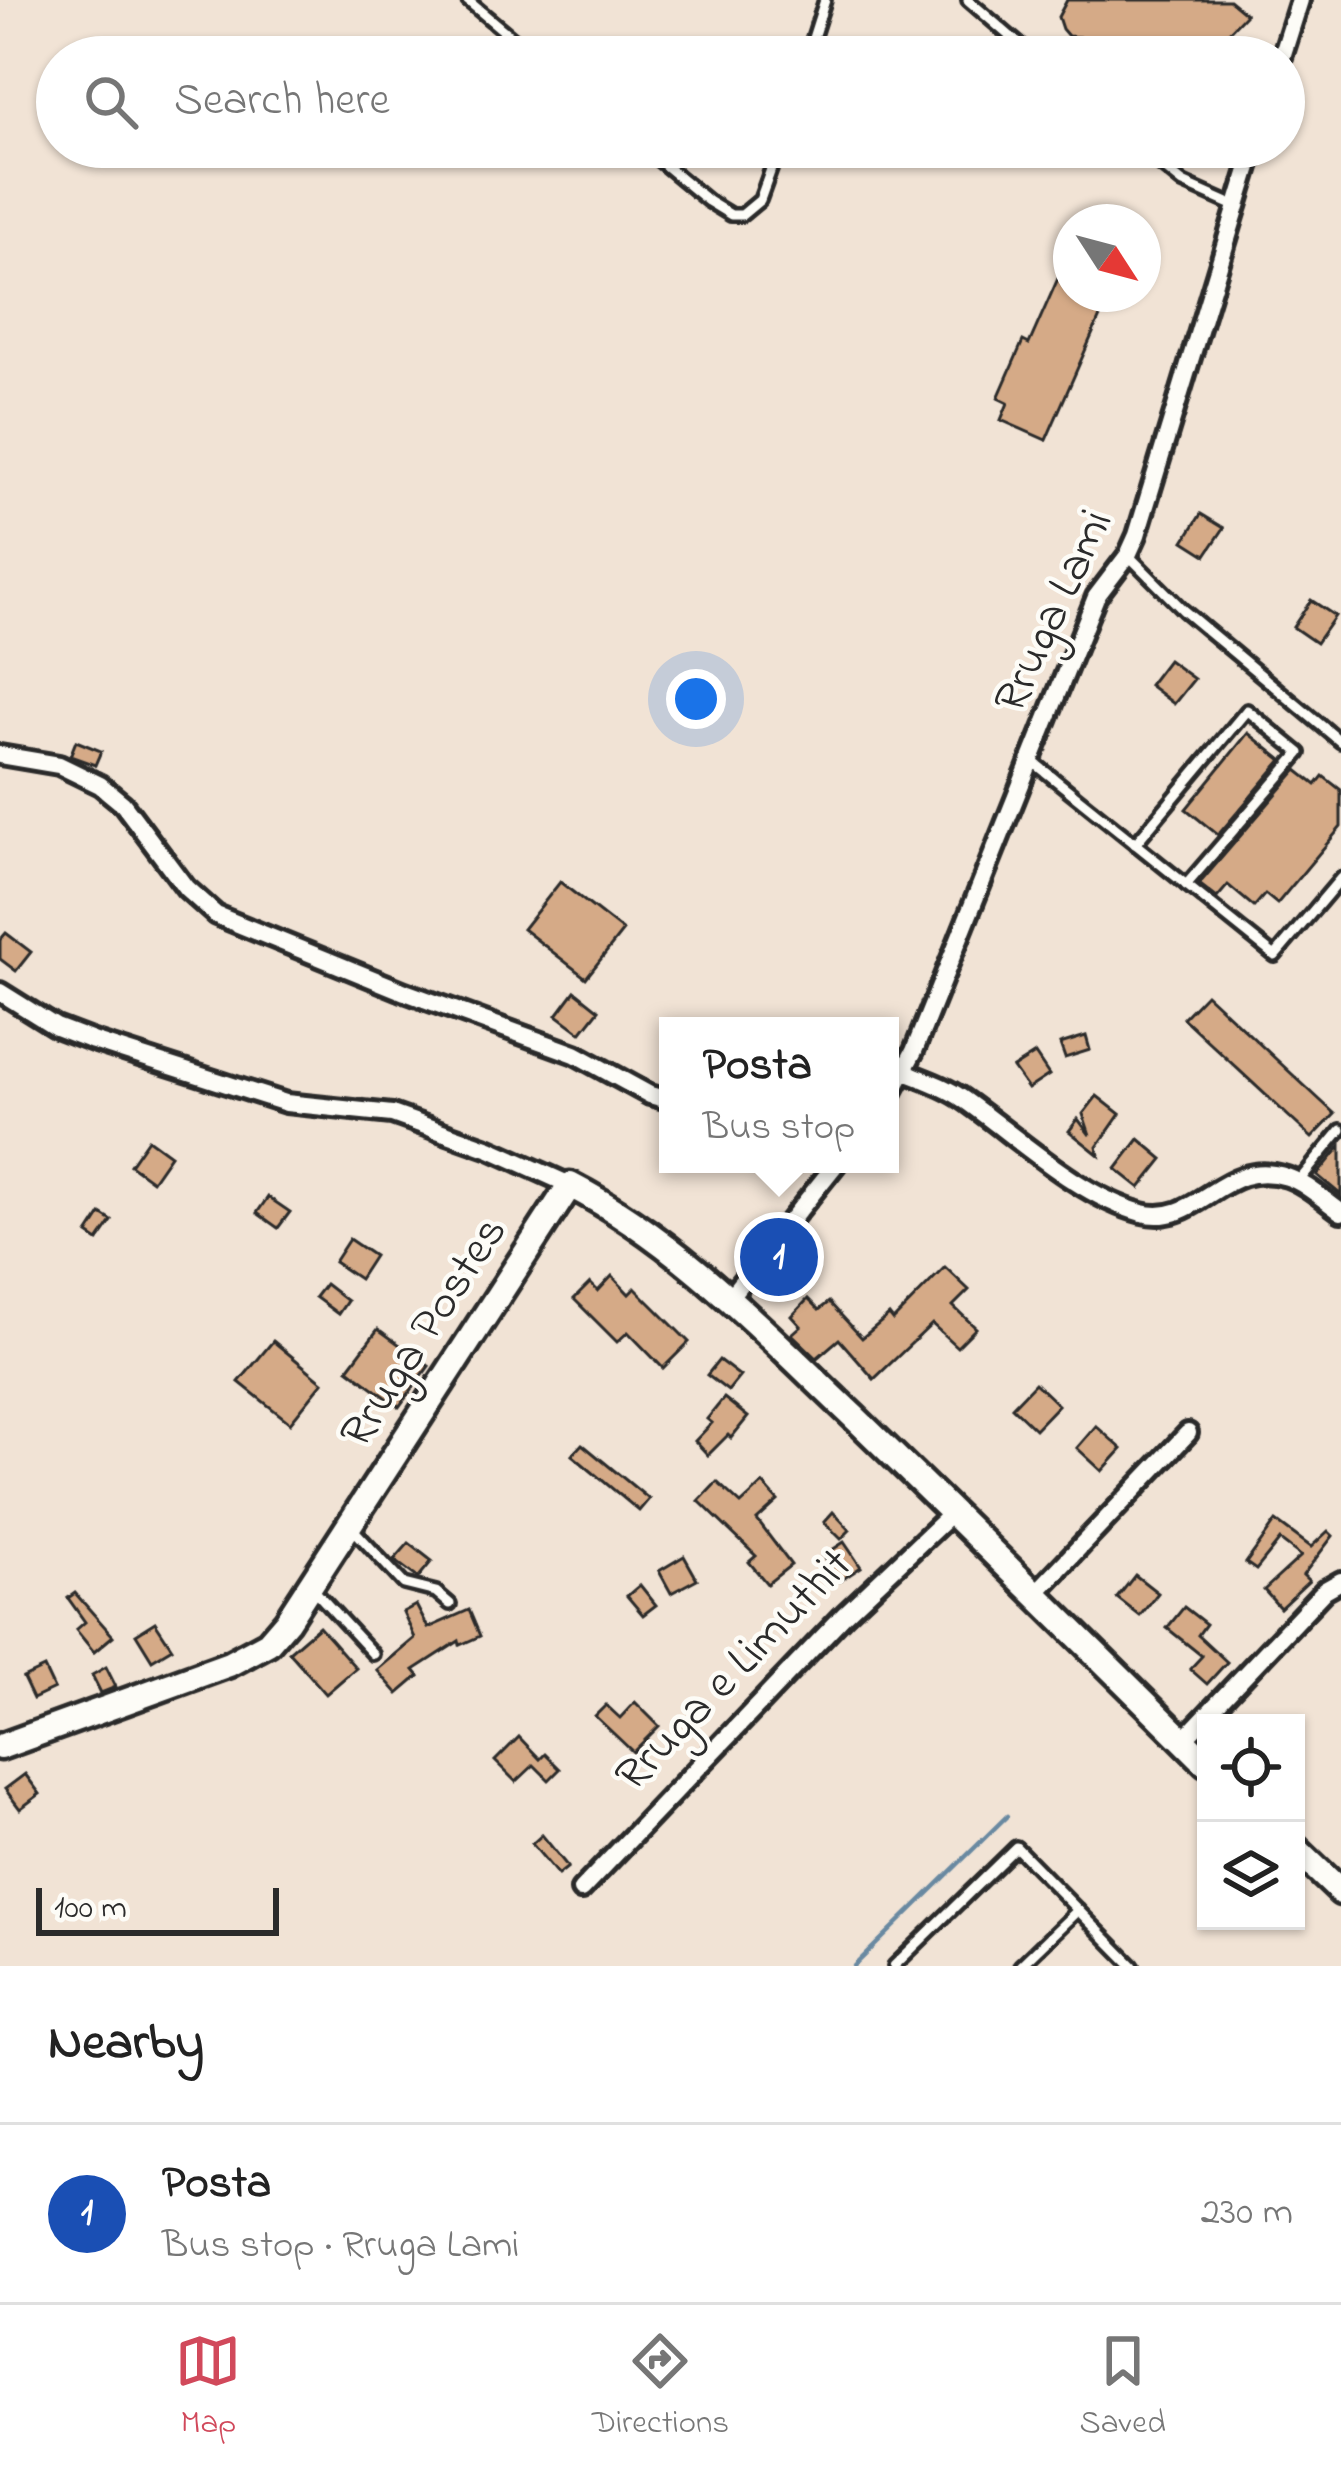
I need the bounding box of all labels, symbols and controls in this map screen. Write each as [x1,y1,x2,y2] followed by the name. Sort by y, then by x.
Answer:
[36,36,1305,168] search box
[78,69,144,135] icon: search
[174,69,390,135] text: Search here
[1053,204,1161,312] north arrow
[977,498,1134,726] street label: Rruga Lami
[666,669,726,729] your location
[659,1017,899,1173] popup
[703,1034,812,1100] text: Posta
[703,1100,855,1157] text: Bus stop
[324,1203,527,1464] street label: Rruga Postes
[740,1212,818,1302] pin: 1
[600,1533,871,1810] street label: Rruga e Limuthit
[1197,1714,1305,1930] map controls
[1197,1714,1305,1822] button: locate
[1197,1822,1305,1930] button: layers
[36,1882,279,1935] scale bar
[54,1885,127,1933] text: 100 m
[48,2007,204,2082] text: Nearby
[162,2152,271,2218] text: Posta
[81,2185,93,2242] text: 1
[1201,2185,1293,2242] text: 230 m
[162,2218,519,2275] text: Bus stop · Rruga Lami
[175,2328,241,2448] tab: Map
[592,2328,729,2448] tab: Directions
[1080,2328,1166,2448] tab: Saved

